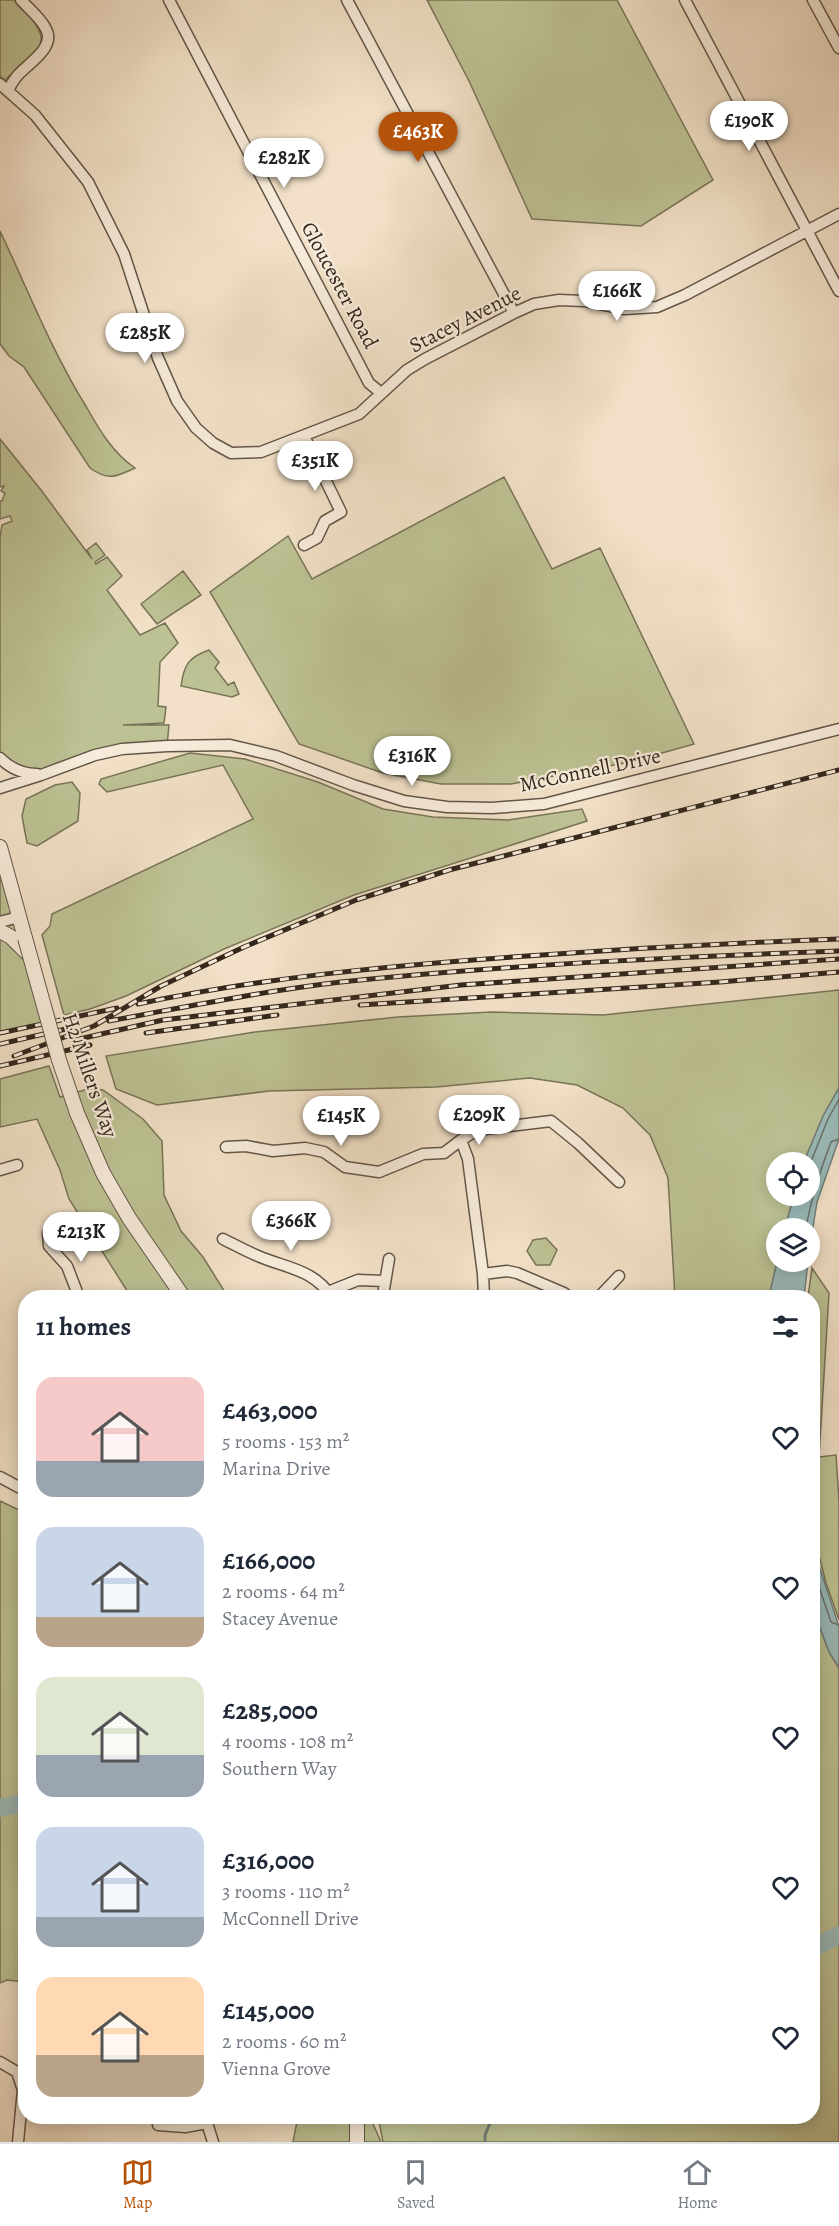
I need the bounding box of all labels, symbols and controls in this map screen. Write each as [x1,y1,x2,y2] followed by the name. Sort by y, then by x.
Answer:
[707,101,791,152] pin: £190K
[724,107,774,134] text: £190K
[376,112,460,163] pin: £463K
[393,118,443,145] text: £463K
[242,138,326,189] pin: £282K
[258,144,310,171] text: £282K
[295,217,385,354] street label: Gloucester Road
[575,271,659,322] pin: £166K
[592,277,642,304] text: £166K
[404,279,526,359] street label: Stacey Avenue
[103,313,187,364] pin: £285K
[119,319,171,346] text: £285K
[273,441,357,492] pin: £351K
[291,447,339,474] text: £351K
[370,736,454,787] pin: £316K
[517,741,663,799] street label: McConnell Drive
[388,742,436,769] text: £316K
[56,1009,125,1142] street label: H2 Millers Way
[437,1095,521,1146] pin: £209K
[299,1096,383,1147] pin: £145K
[453,1101,505,1128] text: £209K
[317,1102,365,1129] text: £145K
[766,1152,820,1272] map controls
[766,1152,820,1206] button: locate
[249,1201,333,1252] pin: £366K
[266,1207,316,1234] text: £366K
[39,1212,123,1263] pin: £213K
[57,1218,105,1245] text: £213K
[766,1218,820,1272] button: layers
[36,1309,131,1344] text: 11 homes
[769,1310,802,1343] icon: filters
[222,1393,317,1428] text: £463,000
[84,1401,156,1473] icon: home
[769,1421,802,1454] icon: heart
[222,1428,349,1455] text: 5 rooms · 153 m²
[222,1455,331,1482] text: Marina Drive
[222,1543,315,1578] text: £166,000
[84,1551,156,1623] icon: home
[769,1571,802,1604] icon: heart
[222,1578,345,1605] text: 2 rooms · 64 m²
[222,1605,338,1632] text: Stacey Avenue
[222,1693,318,1728] text: £285,000
[84,1701,156,1773] icon: home
[769,1721,802,1754] icon: heart
[222,1728,353,1755] text: 4 rooms · 108 m²
[222,1755,337,1782] text: Southern Way
[222,1843,314,1878] text: £316,000
[84,1851,156,1923] icon: home
[769,1871,802,1904] icon: heart
[222,1878,350,1905] text: 3 rooms · 110 m²
[222,1905,359,1932] text: McConnell Drive
[222,1993,314,2028] text: £145,000
[84,2001,156,2073] icon: home
[769,2021,802,2054] icon: heart
[222,2028,346,2055] text: 2 rooms · 60 m²
[222,2055,331,2082] text: Vienna Grove
[121,2156,154,2214] tab: Map
[397,2156,435,2214] tab: Saved
[677,2156,718,2214] tab: Home

